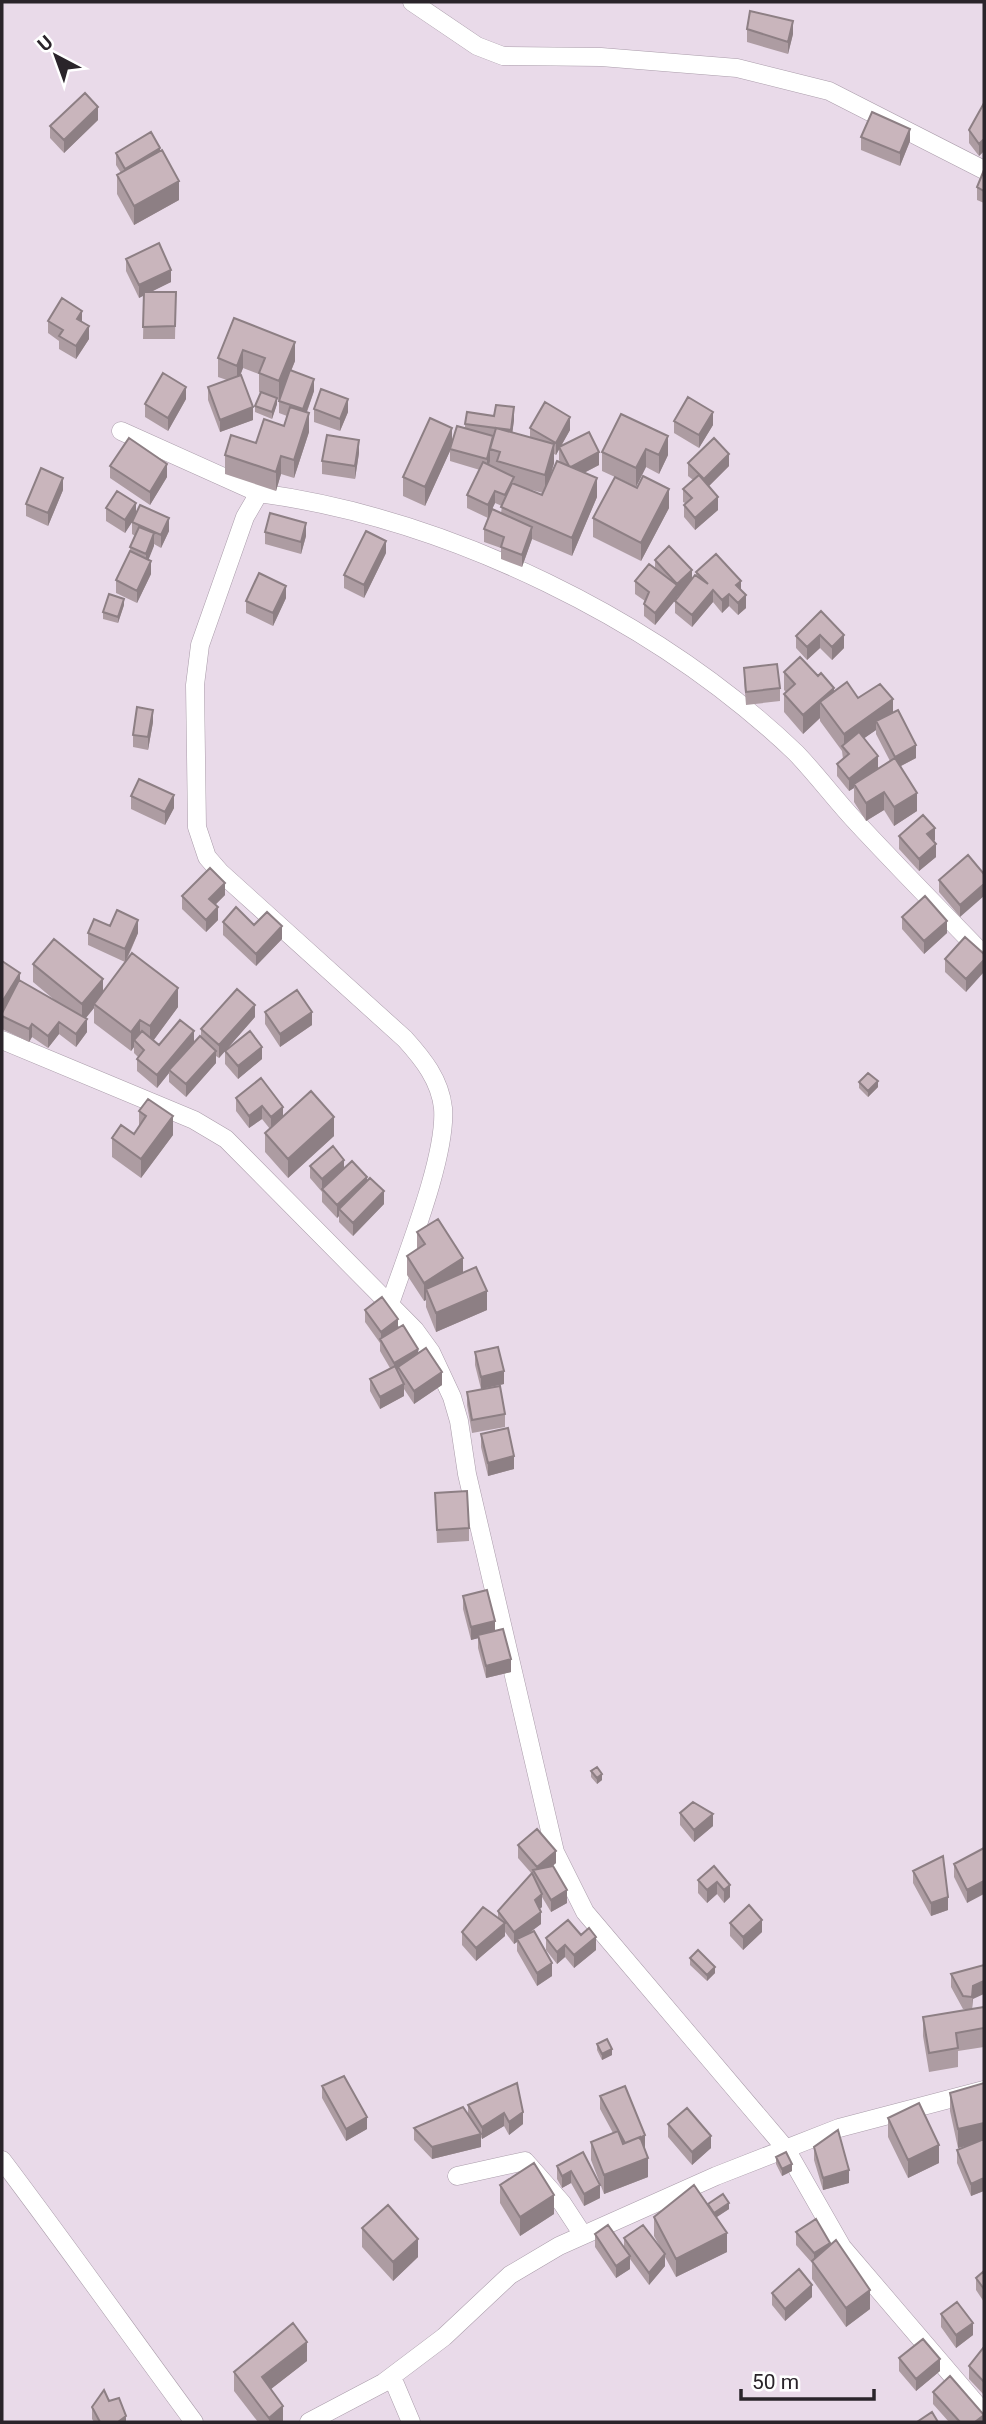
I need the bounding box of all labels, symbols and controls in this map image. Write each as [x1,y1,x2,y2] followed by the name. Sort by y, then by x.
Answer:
[21,21,91,91] north arrow
[33,31,57,56] text: U
[741,2358,874,2402] scale bar
[752,2370,799,2394] text: 50 m

